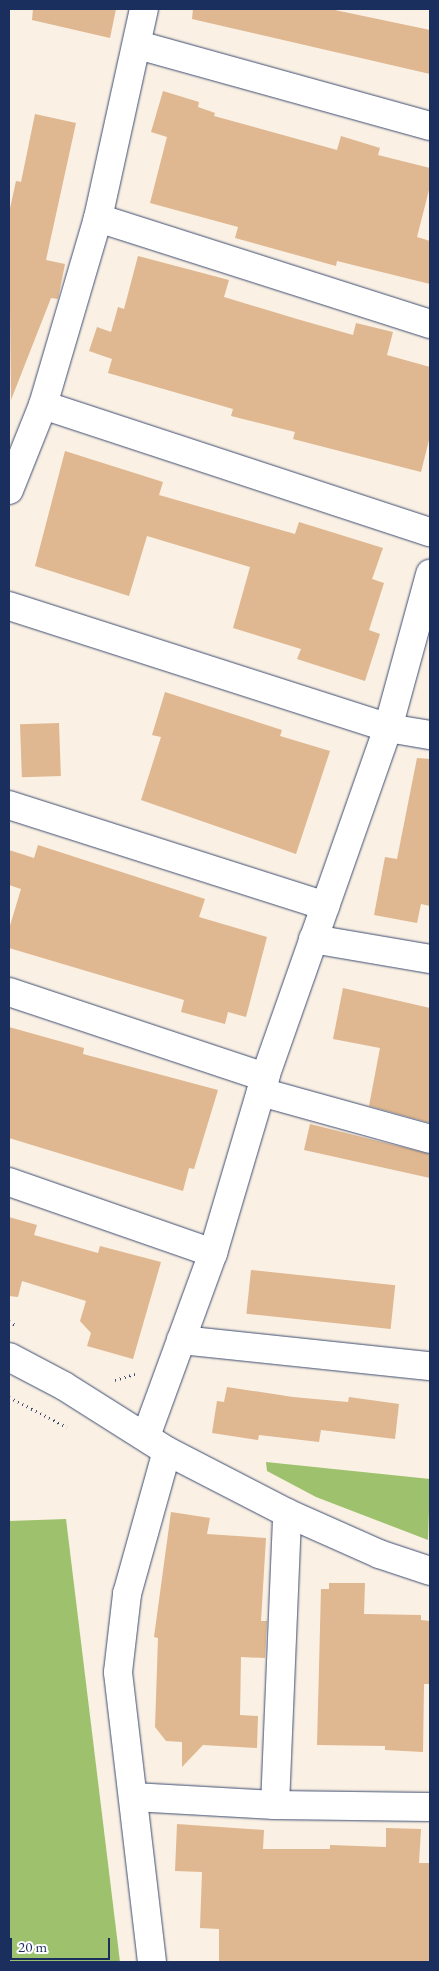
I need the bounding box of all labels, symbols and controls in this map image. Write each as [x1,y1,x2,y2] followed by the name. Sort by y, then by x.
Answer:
[12,1928,112,1960] scale bar
[18,1937,47,1956] text: 20 m

